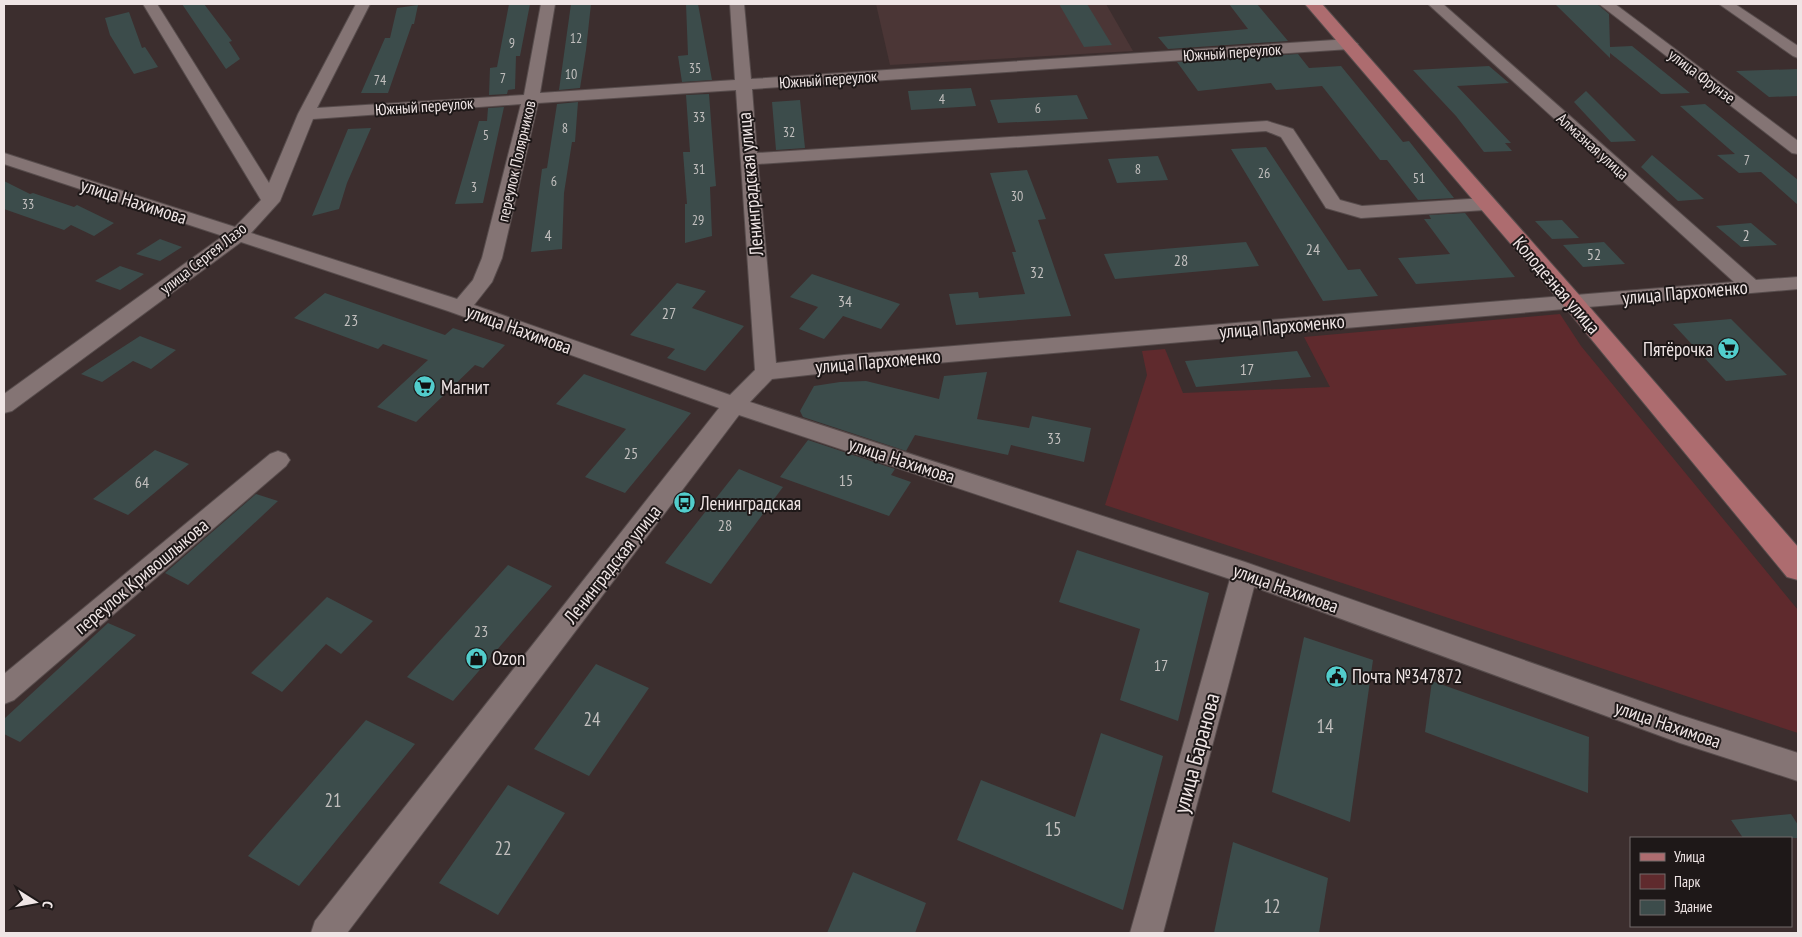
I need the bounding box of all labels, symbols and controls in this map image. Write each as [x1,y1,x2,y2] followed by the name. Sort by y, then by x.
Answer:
[570,29,582,47] house number: 12
[509,34,515,52] house number: 9
[1182,39,1283,65] street label: Южный переулок
[1665,44,1739,108] street label: улица Фрунзе
[689,59,701,77] house number: 35
[565,65,577,83] house number: 10
[778,66,879,92] street label: Южный переулок
[500,69,506,87] house number: 7
[374,71,387,89] house number: 74
[939,90,946,108] house number: 4
[374,93,475,119] street label: Южный переулок
[492,98,540,224] street label: переулок Полярников
[1035,99,1041,117] house number: 6
[693,108,705,126] house number: 33
[1553,108,1633,184] street label: Алмазная улица
[732,111,768,258] street label: Ленинградская улица
[562,119,568,137] house number: 8
[783,123,795,141] house number: 32
[483,126,489,144] house number: 5
[1744,151,1750,169] house number: 7
[693,160,705,178] house number: 31
[1135,160,1141,178] house number: 8
[1258,164,1270,182] house number: 26
[1413,169,1425,187] house number: 51
[551,172,557,190] house number: 6
[78,173,190,229] street label: улица Нахимова
[471,178,477,196] house number: 3
[1011,187,1023,205] house number: 30
[22,195,34,213] house number: 33
[692,211,704,229] house number: 29
[156,218,250,298] street label: улица Сергея Лазо
[544,225,552,245] house number: 4
[1742,225,1750,245] house number: 2
[1508,231,1606,339] street label: Колодезная улица
[1306,239,1320,259] house number: 24
[1587,244,1601,264] house number: 52
[1174,250,1188,270] house number: 28
[1030,262,1044,282] house number: 32
[1621,275,1749,309] street label: улица Пархоменко
[838,291,852,311] house number: 34
[463,299,575,359] street label: улица Нахимова
[662,303,676,323] house number: 27
[1218,309,1346,343] street label: улица Пархоменко
[344,310,358,330] house number: 23
[1643,337,1713,361] place label: Пятёрочка
[1717,337,1741,361] supermarket icon: Пятёрочка
[814,344,942,378] street label: улица Пархоменко
[1240,359,1254,379] house number: 17
[413,375,437,399] supermarket icon: Магнит
[441,375,490,399] place label: Магнит
[1047,428,1061,448] house number: 33
[846,432,958,488] street label: улица Нахимова
[624,443,638,463] house number: 25
[839,470,853,490] house number: 15
[135,472,149,492] house number: 64
[672,491,696,515] bus stop icon: Ленинградская
[699,491,801,515] place label: Ленинградская
[558,500,666,629] street label: Ленинградская улица
[69,513,213,639] street label: переулок Кривошлыкова
[718,515,732,535] house number: 28
[1230,558,1342,618] street label: улица Нахимова
[474,621,488,641] house number: 23
[464,646,488,670] shop icon: Ozon
[492,646,525,670] place label: Ozon
[1154,655,1168,675] house number: 17
[1324,664,1348,688] public building icon: Почта №347872
[1352,664,1462,688] place label: Почта №347872
[1166,690,1226,816] street label: улица Баранова
[1612,695,1724,753] street label: улица Нахимова
[583,707,601,731] house number: 24
[1316,714,1334,738] house number: 14
[324,788,342,812] house number: 21
[1044,817,1062,841] house number: 15
[494,836,512,860] house number: 22
[1630,837,1792,927] legend
[1674,847,1705,866] text: Улица
[1674,872,1700,891] text: Парк
[10,877,60,927] north arrow
[1263,894,1281,918] house number: 12
[1674,897,1712,916] text: Здание
[38,900,57,910] text: С

